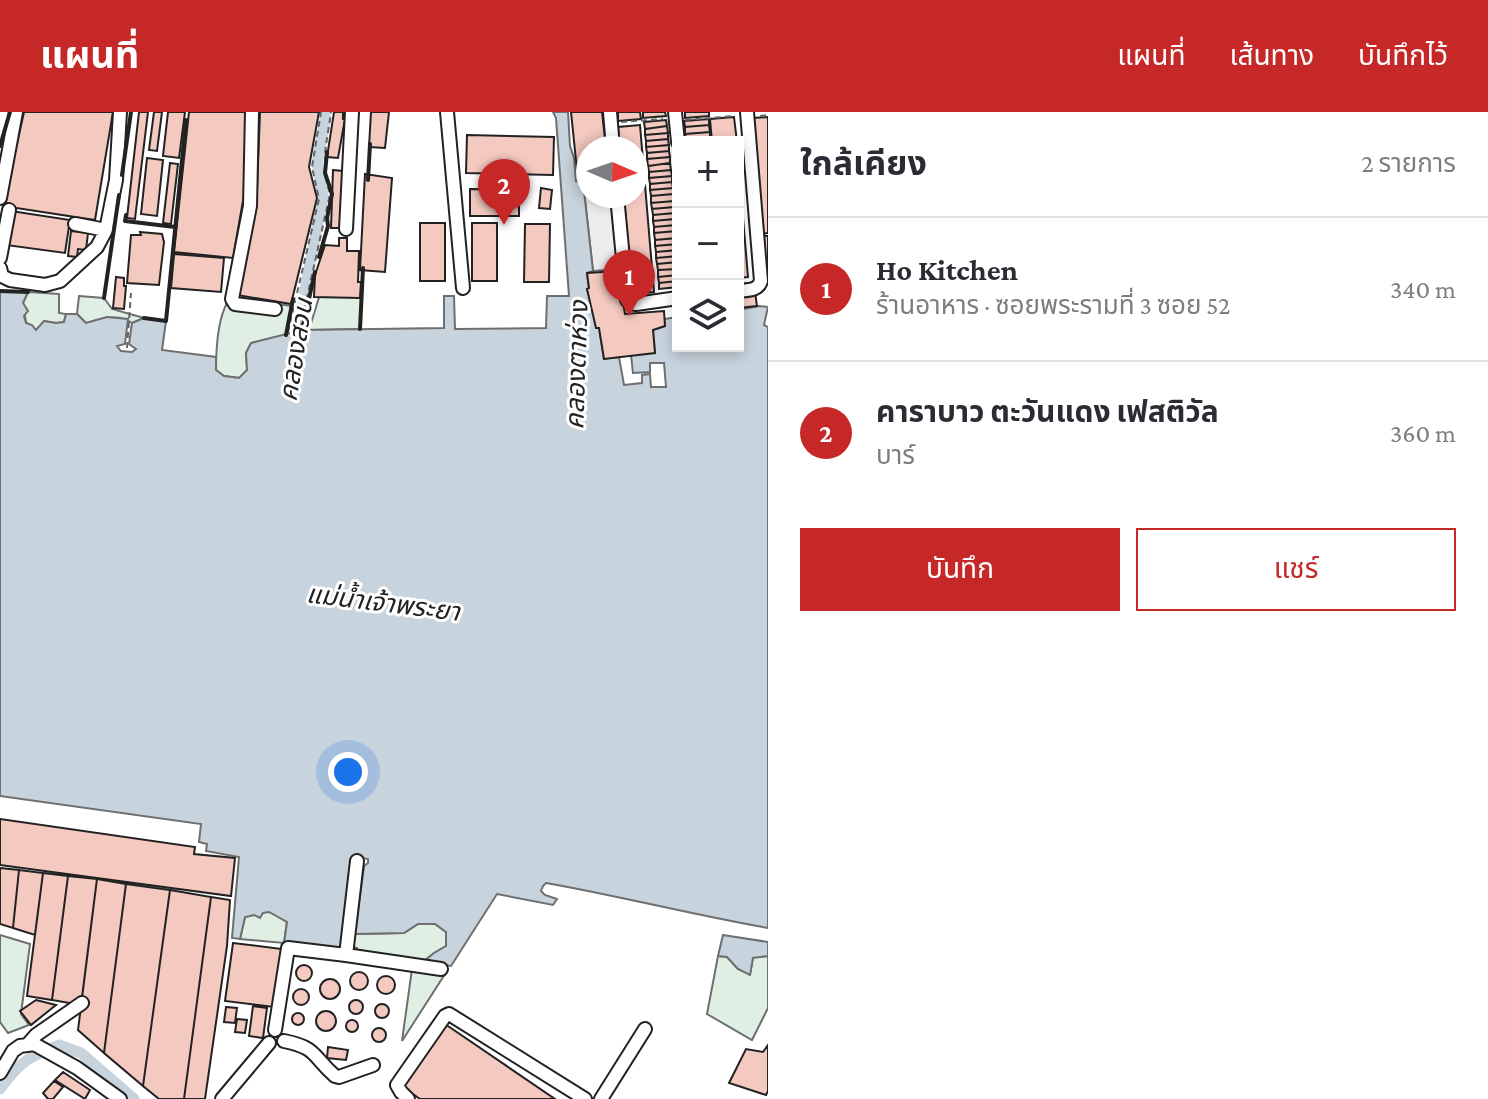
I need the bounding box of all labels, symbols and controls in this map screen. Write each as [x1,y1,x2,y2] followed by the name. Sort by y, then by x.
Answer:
[40,34,139,76] text: แผนที่
[1117,40,1185,71] text: แผนที่
[1229,40,1314,71] text: เส้นทาง
[1358,40,1448,71] text: บันทึกไว้
[576,136,648,208] north arrow
[672,136,744,352] map controls
[672,136,744,208] button: +
[800,145,927,182] text: ใกล้เคียง
[1361,149,1456,178] text: 2 รายการ
[478,159,530,225] pin: 2
[672,208,744,280] button: −
[603,250,655,316] pin: 1
[876,253,1018,286] text: Ho Kitchen
[821,275,831,304] text: 1
[1390,275,1456,304] text: 340 m
[672,280,744,352] button: layers
[876,291,1230,320] text: ร้านอาหาร · ซอยพระรามที่ 3 ซอย 52
[274,295,319,403] water label: คลองสวน
[560,299,594,430] water label: คลองตาห่วง
[876,395,1219,428] text: คาราบาว ตะวันแดง เฟสติวัล
[819,419,833,448] text: 2
[1390,419,1456,448] text: 360 m
[876,441,915,470] text: บาร์
[800,528,1120,611] button: บันทึก
[1136,528,1456,611] button: แชร์
[305,575,463,627] water label: แม่น้ำเจ้าพระยา
[328,752,368,792] your location

